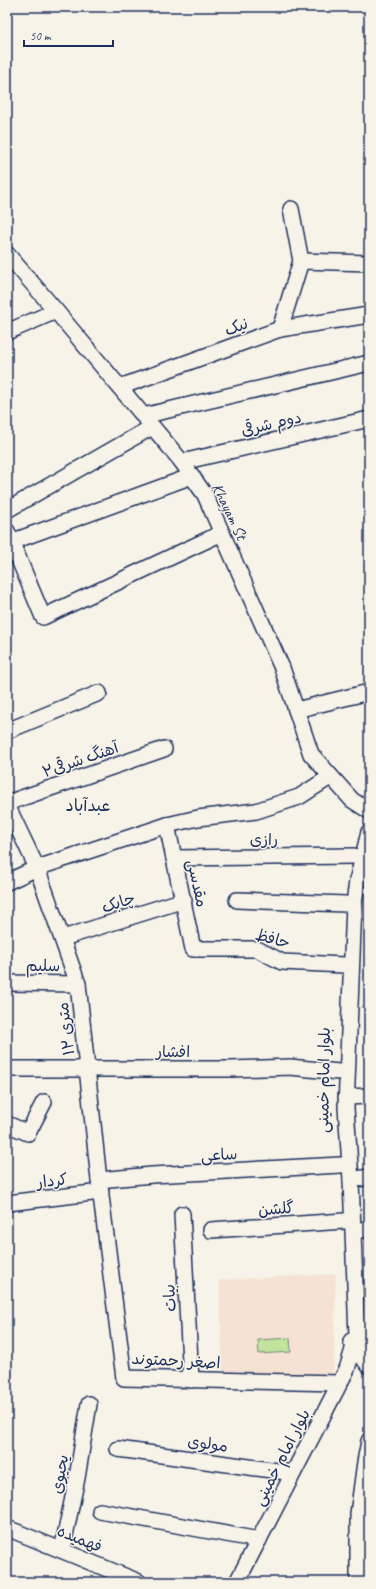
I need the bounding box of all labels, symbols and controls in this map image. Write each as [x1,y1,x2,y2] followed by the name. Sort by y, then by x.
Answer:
[24,22,113,48] scale bar
[30,28,52,44] text: 50 m
[222,314,251,340] street label: نیک
[239,406,304,443] street label: دوم شرقی
[207,480,252,545] street label: Khayam St
[39,736,122,782] street label: آهنگ شرقی۲
[66,795,110,816] district label: عبدآباد
[250,830,278,850] street label: رازی
[182,858,212,909] street label: مقدسی
[99,888,138,918] street label: چابک
[253,925,292,953] street label: حافظ
[26,956,60,978] street label: سلیم
[53,1001,79,1057] street label: ۱۲ متری
[313,1027,337,1133] street label: بلوار امام خمینی
[154,1042,190,1062] street label: افشار
[200,1144,238,1166] street label: ساعی
[34,1169,69,1193] street label: کردار
[258,1198,295,1220] street label: گلشن
[159,1284,181,1312] street label: بیات
[131,1349,221,1373] street label: اصغر رحمتوند
[249,1406,317,1510] street label: بلوار امام خمینی
[186,1431,229,1457] street label: مولوی
[47,1453,73,1495] street label: یحیوی
[54,1521,105,1557] street label: فهمیده

